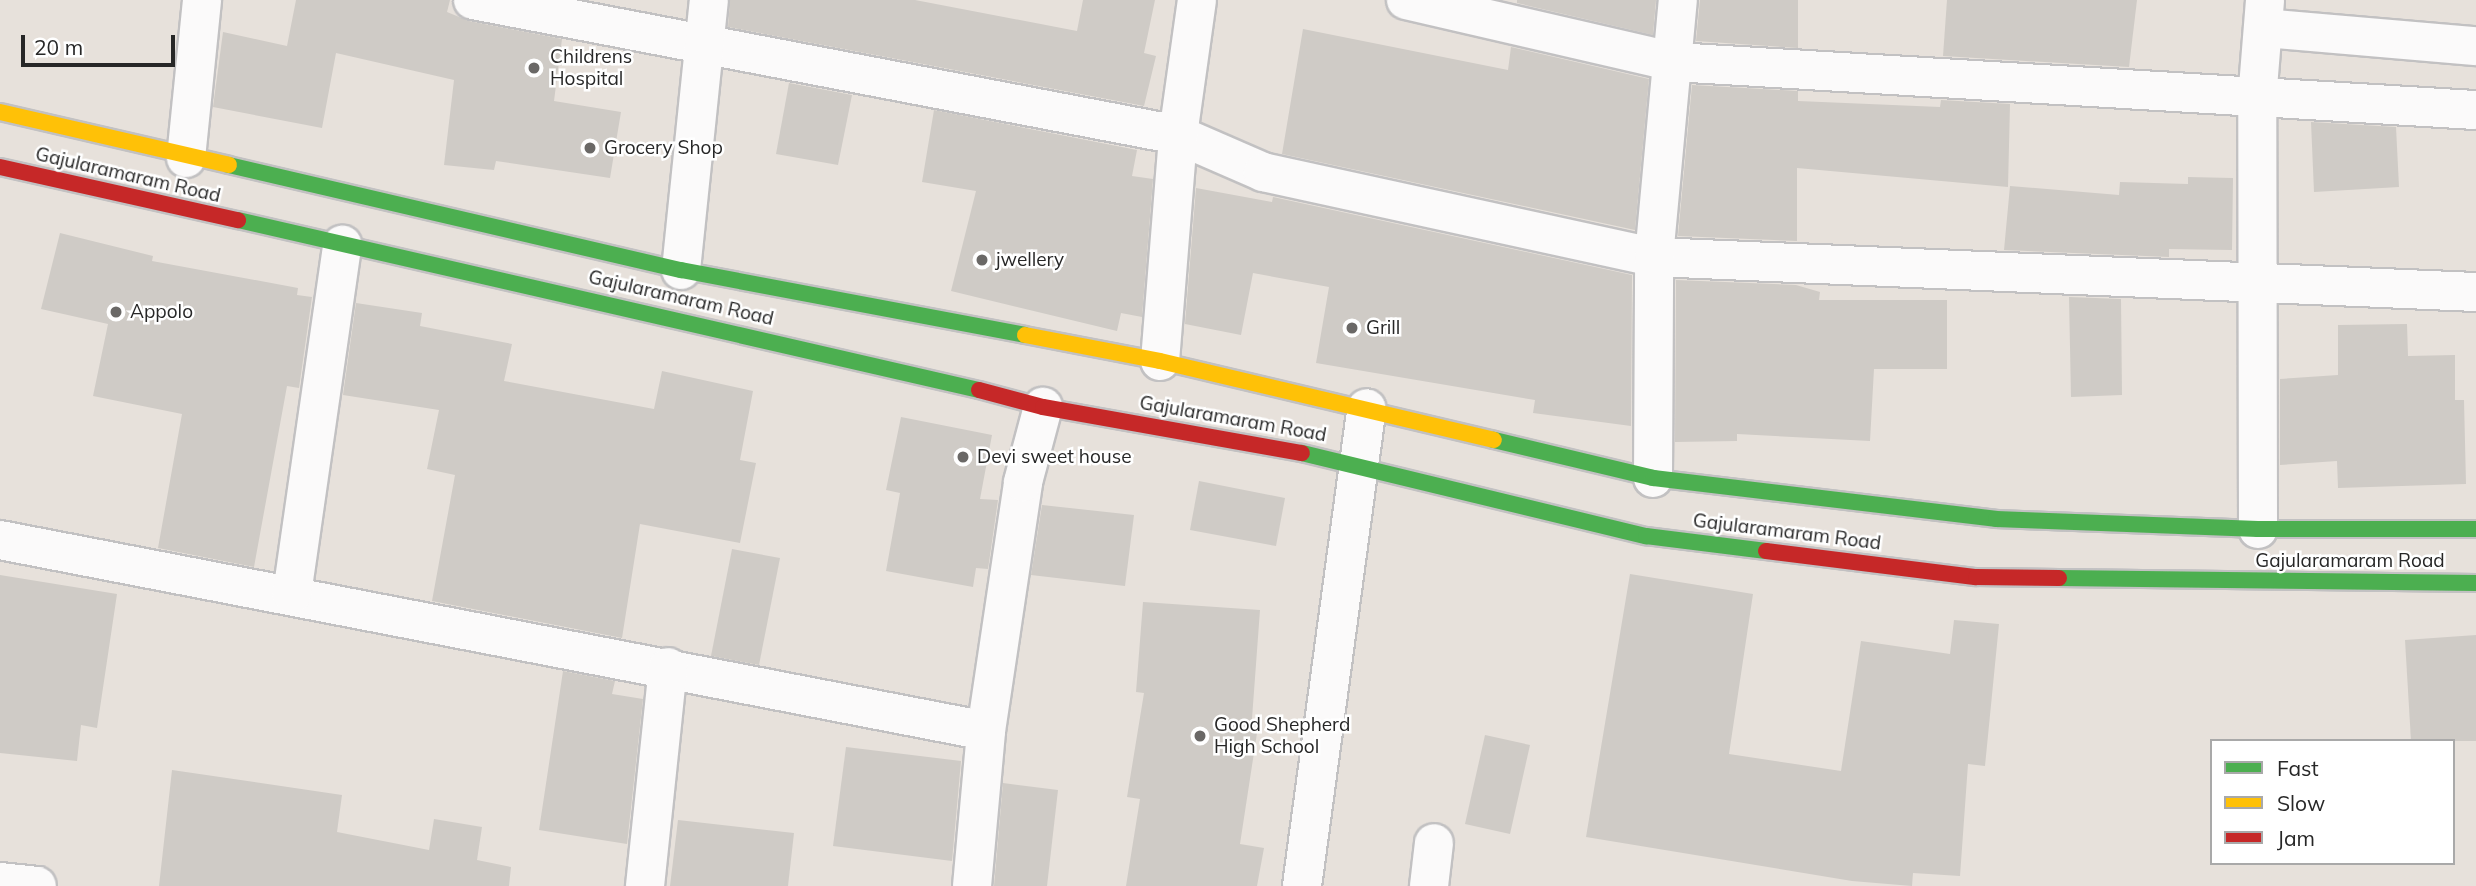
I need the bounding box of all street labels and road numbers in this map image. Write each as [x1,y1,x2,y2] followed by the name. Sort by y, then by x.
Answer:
[33,143,223,207] street label: Gajularamaram Road
[586,266,776,330] street label: Gajularamaram Road
[1138,391,1328,447] street label: Gajularamaram Road
[1692,509,1882,555] street label: Gajularamaram Road
[2255,550,2445,572] street label: Gajularamaram Road

